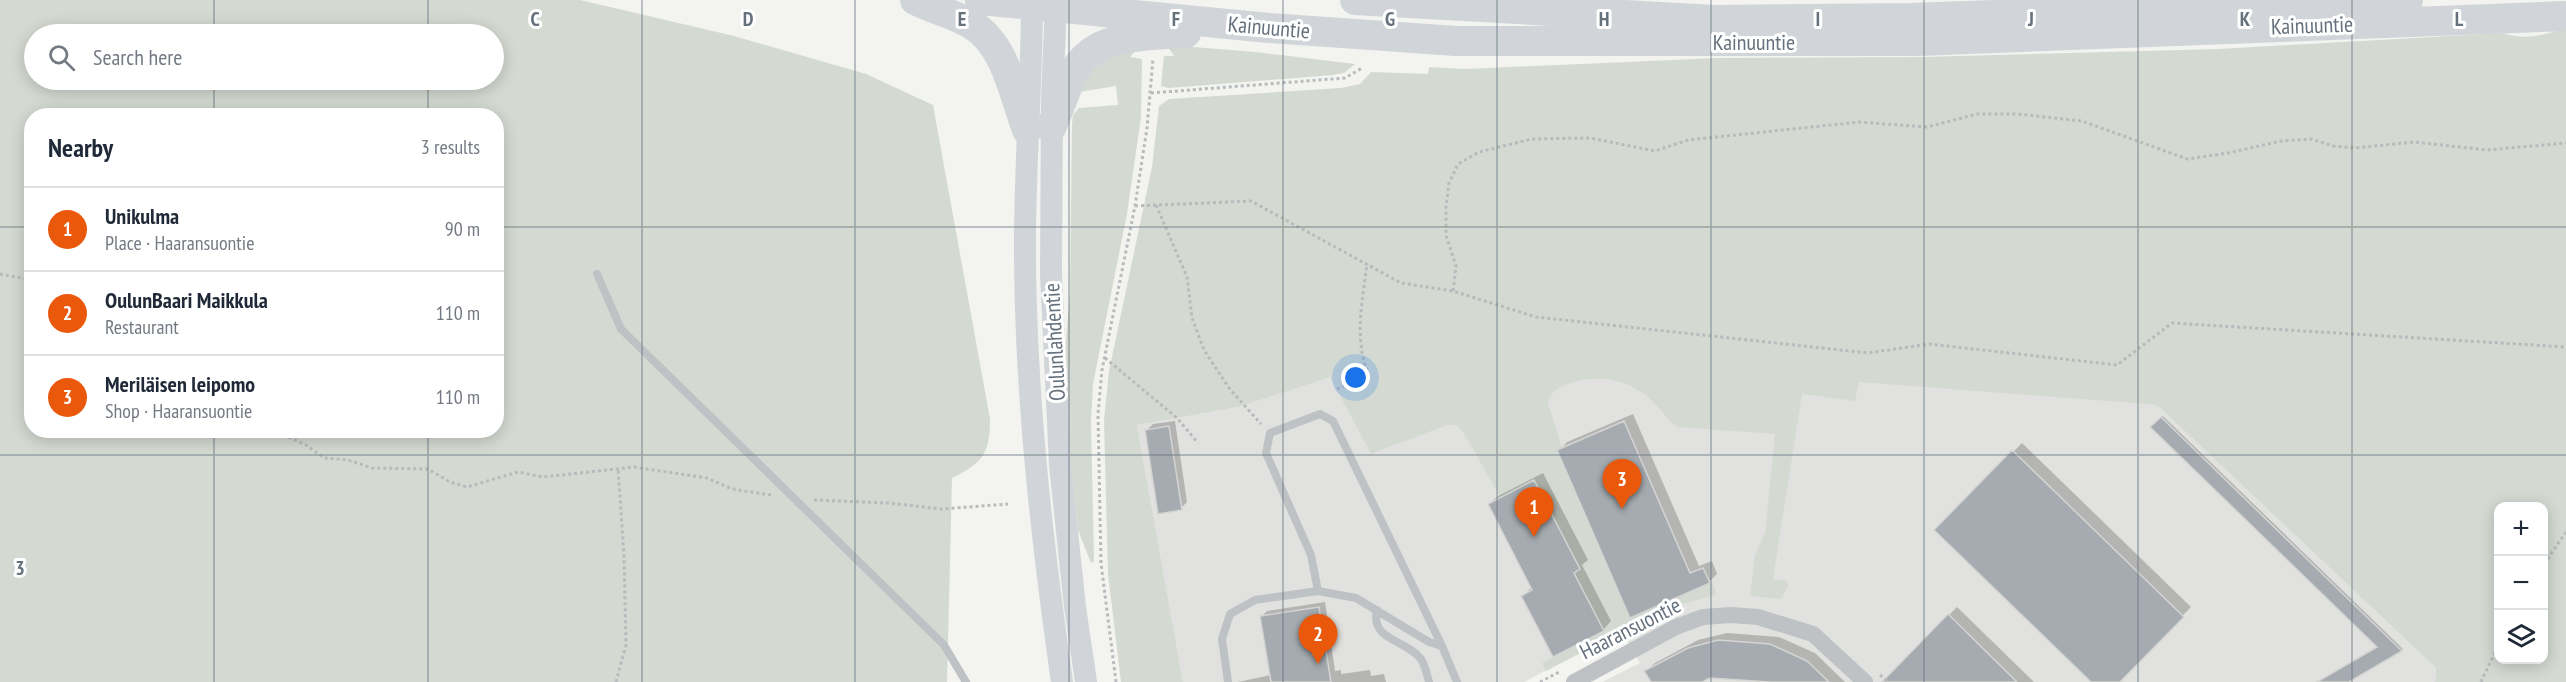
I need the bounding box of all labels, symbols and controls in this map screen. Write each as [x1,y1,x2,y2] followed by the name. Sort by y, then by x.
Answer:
[530,6,540,32] text: C
[743,6,754,32] text: D
[958,6,966,32] text: E
[1172,6,1180,32] text: F
[1385,6,1395,32] text: G
[1599,6,1609,32] text: H
[1816,6,1820,32] text: I
[2027,6,2034,32] text: J
[2240,6,2251,32] text: K
[2455,6,2464,32] text: L
[1227,9,1311,45] street label: Kainuuntie
[2270,10,2354,40] street label: Kainuuntie
[24,24,504,90] search box
[1713,28,1795,56] street label: Kainuuntie
[45,41,78,74] icon: search
[93,43,182,71] text: Search here
[48,131,113,164] text: Nearby
[421,134,480,160] text: 3 results
[105,202,179,230] text: Unikulma
[63,216,72,242] text: 1
[445,216,480,242] text: 90 m
[105,230,254,256] text: Place · Haaransuontie
[1037,282,1071,402] street label: Oulunlahdentie
[105,286,268,314] text: OulunBaari Maikkula
[63,300,72,326] text: 2
[436,300,480,326] text: 110 m
[105,314,179,340] text: Restaurant
[1341,363,1370,392] your location
[105,370,255,398] text: Meriläisen leipomo
[63,384,72,410] text: 3
[436,384,480,410] text: 110 m
[105,398,252,424] text: Shop · Haaransuontie
[1602,460,1642,509] pin: 3
[1514,488,1553,537] pin: 1
[2494,502,2548,664] map controls
[2494,502,2548,556] button: +
[15,555,25,581] text: 3
[2494,556,2548,610] button: −
[1575,591,1685,665] street label: Haaransuontie
[2494,610,2548,664] button: layers
[1298,614,1338,664] pin: 2

